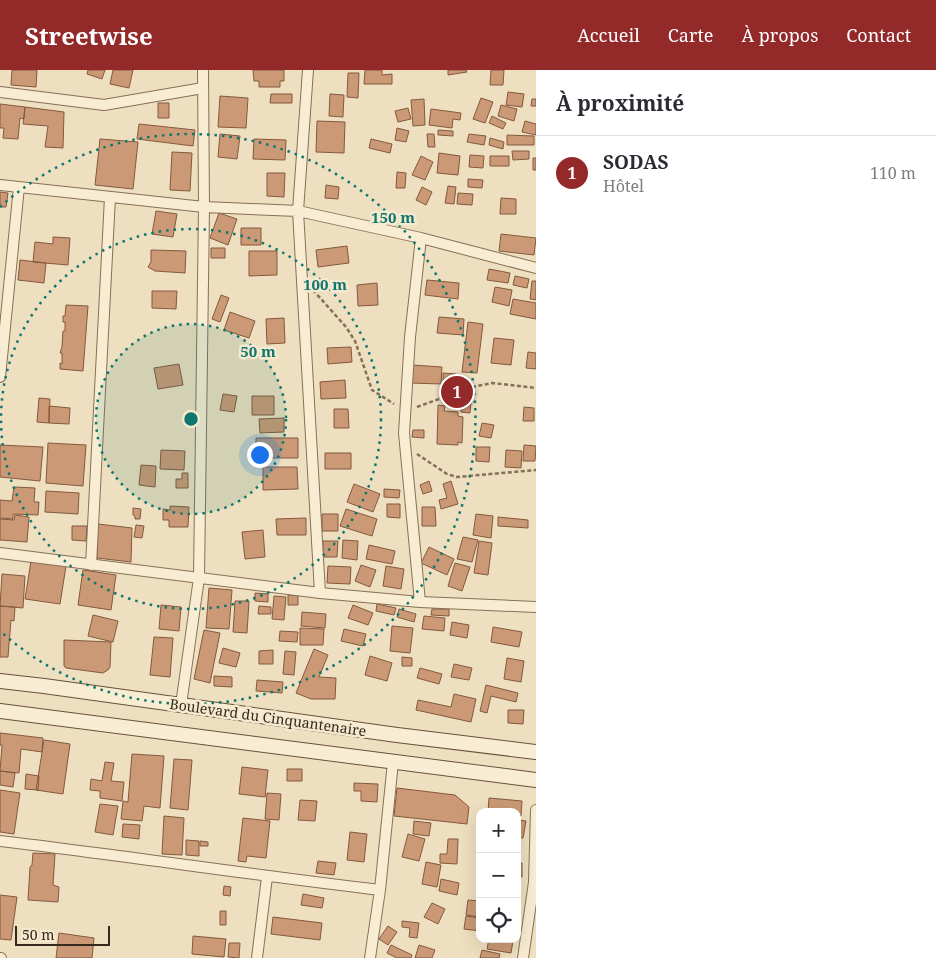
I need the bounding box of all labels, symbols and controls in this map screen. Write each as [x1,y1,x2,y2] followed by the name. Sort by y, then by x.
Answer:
[25,19,153,52] text: Streetwise
[577,23,640,47] text: Accueil
[668,23,713,47] text: Carte
[741,23,818,47] text: À propos
[846,23,911,47] text: Contact
[556,89,684,117] text: À proximité
[603,149,668,175] text: SODAS
[567,162,577,184] text: 1
[870,162,916,184] text: 110 m
[603,175,644,197] text: Hôtel
[371,207,415,227] text: 150 m
[303,274,347,294] text: 100 m
[240,341,276,361] text: 50 m
[441,373,473,411] pin: 1
[182,410,200,428] centre of rings
[247,442,273,468] your location
[168,694,368,740] street label: Boulevard du Cinquantenaire
[476,808,521,943] map controls
[476,808,521,853] button: +
[476,853,521,898] button: −
[476,898,521,943] button: locate
[15,923,110,946] scale bar
[22,925,55,944] text: 50 m

